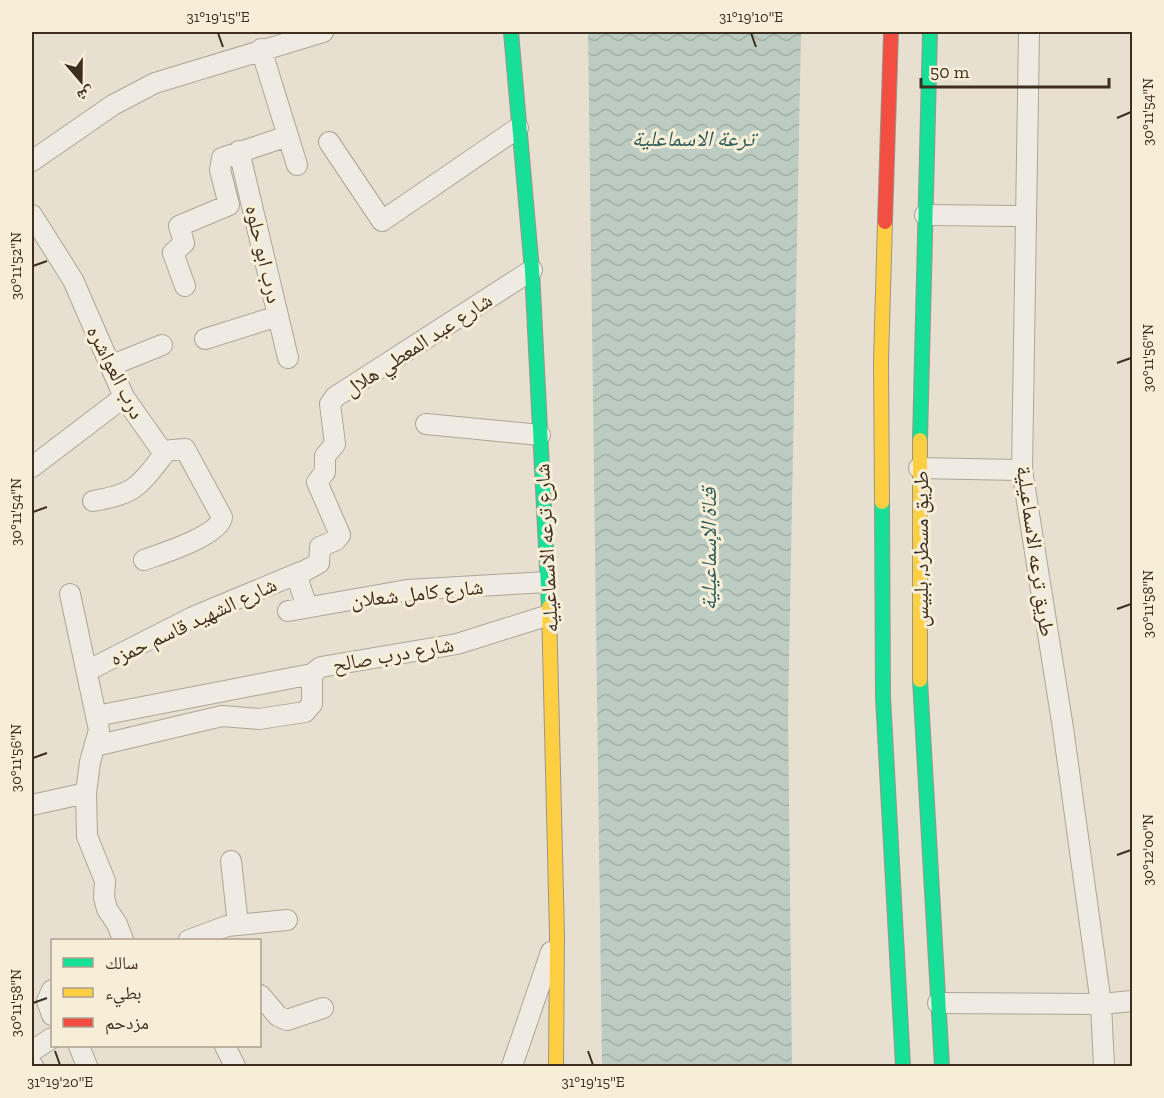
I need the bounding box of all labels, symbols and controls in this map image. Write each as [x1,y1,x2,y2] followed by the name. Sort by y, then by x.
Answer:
[186,8,250,26] text: 31°19'15"E
[719,8,783,26] text: 31°19'10"E
[51,51,111,111] north arrow
[921,51,1108,89] scale bar
[930,61,970,83] text: 50 m
[1139,78,1157,146] text: 30°11'54"N
[75,83,97,106] text: ش
[632,125,759,152] water label: ترعة الاسماعلية
[241,202,287,306] street label: درب ابو حلوه
[7,232,25,300] text: 30°11'52"N
[339,287,499,405] street label: شارع عبد المعطي هلال
[82,321,150,423] street label: درب العواشره
[1139,324,1157,392] text: 30°11'56"N
[529,463,564,633] street label: شارع ترعه الاسماعيليه
[1011,464,1060,638] street label: طريق ترعه الاسماعيلية
[908,471,934,627] street label: طريق مسطرد, بلبيس
[7,478,25,546] text: 30°11'54"N
[695,485,722,611] water label: قناة الإسماعيلية
[1139,570,1157,638] text: 30°11'58"N
[106,571,281,672] street label: شارع الشهيد قاسم حمزه
[350,574,485,613] street label: شارع كامل شعلان
[330,631,456,678] street label: شارع درب صالح
[7,724,25,792] text: 30°11'56"N
[1139,814,1157,886] text: 30°12'00"N
[51,939,261,1047] legend
[105,952,138,974] text: سالك
[7,969,25,1037] text: 30°11'58"N
[105,982,142,1008] text: بطيء
[105,1012,149,1035] text: مزدحم
[27,1073,93,1091] text: 31°19'20"E
[561,1073,625,1091] text: 31°19'15"E

